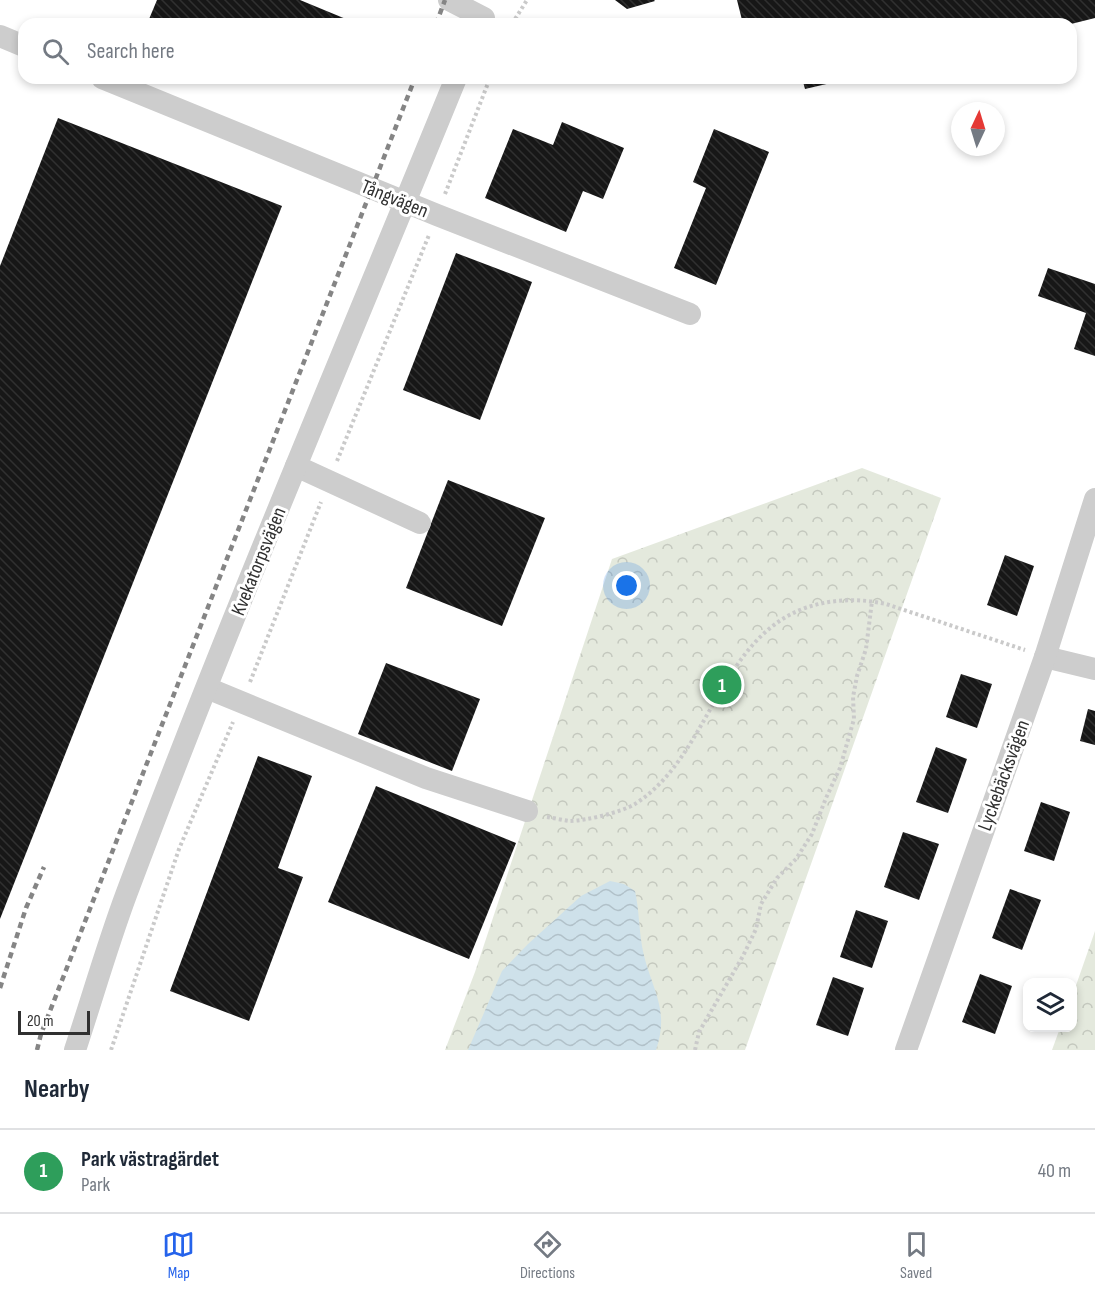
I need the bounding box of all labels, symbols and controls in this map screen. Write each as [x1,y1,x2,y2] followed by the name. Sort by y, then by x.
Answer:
[18,18,1077,84] search box
[39,35,72,68] icon: search
[87,38,174,65] text: Search here
[951,102,1005,156] north arrow
[358,175,432,223] street label: Tångvägen
[226,504,292,619] street label: Kvekatorpsvägen
[612,571,641,600] your location
[702,662,742,708] pin: 1
[973,717,1035,834] street label: Lyckebäcksvägen
[1023,978,1077,1032] map controls
[1023,978,1077,1032] button: layers
[18,1008,90,1036] scale bar
[27,1012,54,1031] text: 20 m
[24,1074,90,1105] text: Nearby
[81,1146,219,1173] text: Park västragärdet
[40,1159,47,1183] text: 1
[1038,1159,1071,1183] text: 40 m
[81,1173,110,1197] text: Park
[162,1228,195,1283] tab: Map
[520,1228,575,1283] tab: Directions
[900,1228,933,1283] tab: Saved

